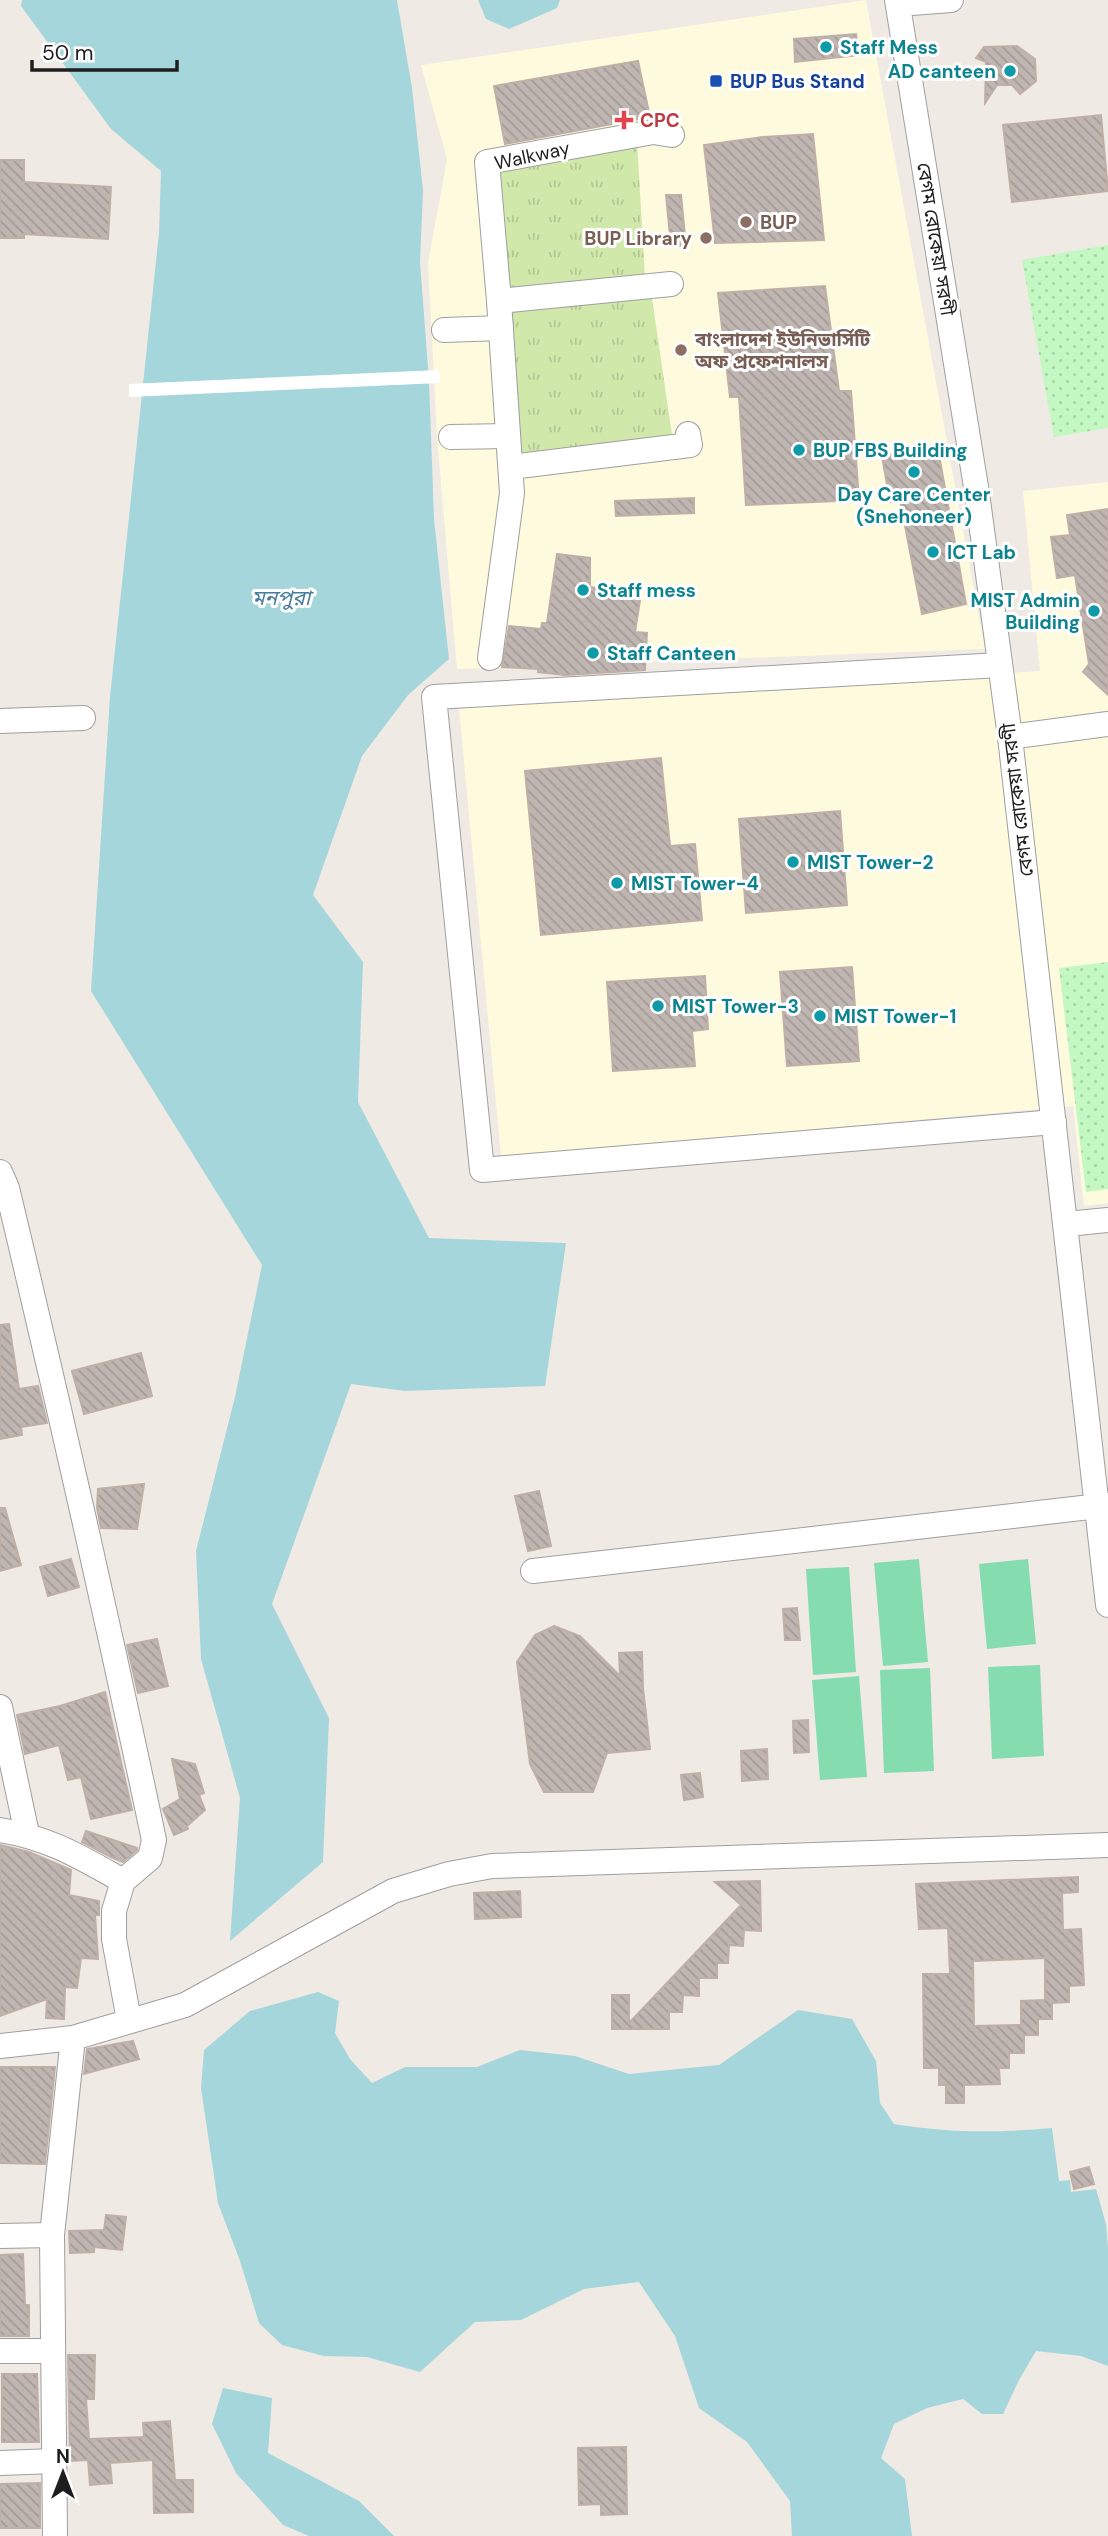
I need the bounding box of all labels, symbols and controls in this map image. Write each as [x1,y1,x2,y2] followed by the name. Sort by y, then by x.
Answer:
[32,28,177,72] scale bar
[840,35,938,60] place label: Staff Mess
[42,39,93,67] text: 50 m
[818,39,834,55] marker: Staff Mess
[888,59,996,84] place label: AD canteen
[1002,63,1018,79] marker: AD canteen
[730,69,865,94] place label: BUP Bus Stand
[708,73,724,89] marker: BUP Bus Stand
[640,108,680,133] place label: CPC
[614,110,634,130] marker: CPC
[492,135,572,176] street label: Walkway
[911,161,960,318] street label: বেগম রোকেয়া সরণী
[760,210,797,235] place label: BUP
[738,214,754,230] marker: BUP
[584,226,693,251] place label: BUP Library
[698,230,714,246] marker: BUP Library
[694,327,871,374] place label: বাংলাদেশ ইউনিভার্সিটি অফ প্রফেশনালস
[673,342,689,358] marker: বাংলাদেশ ইউনিভার্সিটি অফ প্রফেশনালস
[813,438,968,463] place label: BUP FBS Building
[791,442,807,458] marker: BUP FBS Building
[906,464,922,480] marker: Day Care Center (Snehoneer)
[837,482,991,529] place label: Day Care Center (Snehoneer)
[947,540,1016,565] place label: ICT Lab
[925,544,941,560] marker: ICT Lab
[597,578,696,603] place label: Staff mess
[575,582,591,598] marker: Staff mess
[252,584,315,612] water label: মনপুরা
[971,588,1080,635] place label: MIST Admin Building
[1086,603,1102,619] marker: MIST Admin Building
[607,641,736,666] place label: Staff Canteen
[585,645,601,661] marker: Staff Canteen
[996,721,1039,878] street label: বেগম রোকেয়া সরণী
[807,850,933,875] place label: MIST Tower-2
[785,854,801,870] marker: MIST Tower-2
[631,871,759,896] place label: MIST Tower-4
[609,875,625,891] marker: MIST Tower-4
[672,994,799,1019] place label: MIST Tower-3
[650,998,666,1014] marker: MIST Tower-3
[834,1004,956,1029] place label: MIST Tower-1
[812,1008,828,1024] marker: MIST Tower-1
[28,2438,98,2508] north arrow
[56,2444,70,2469] text: N

